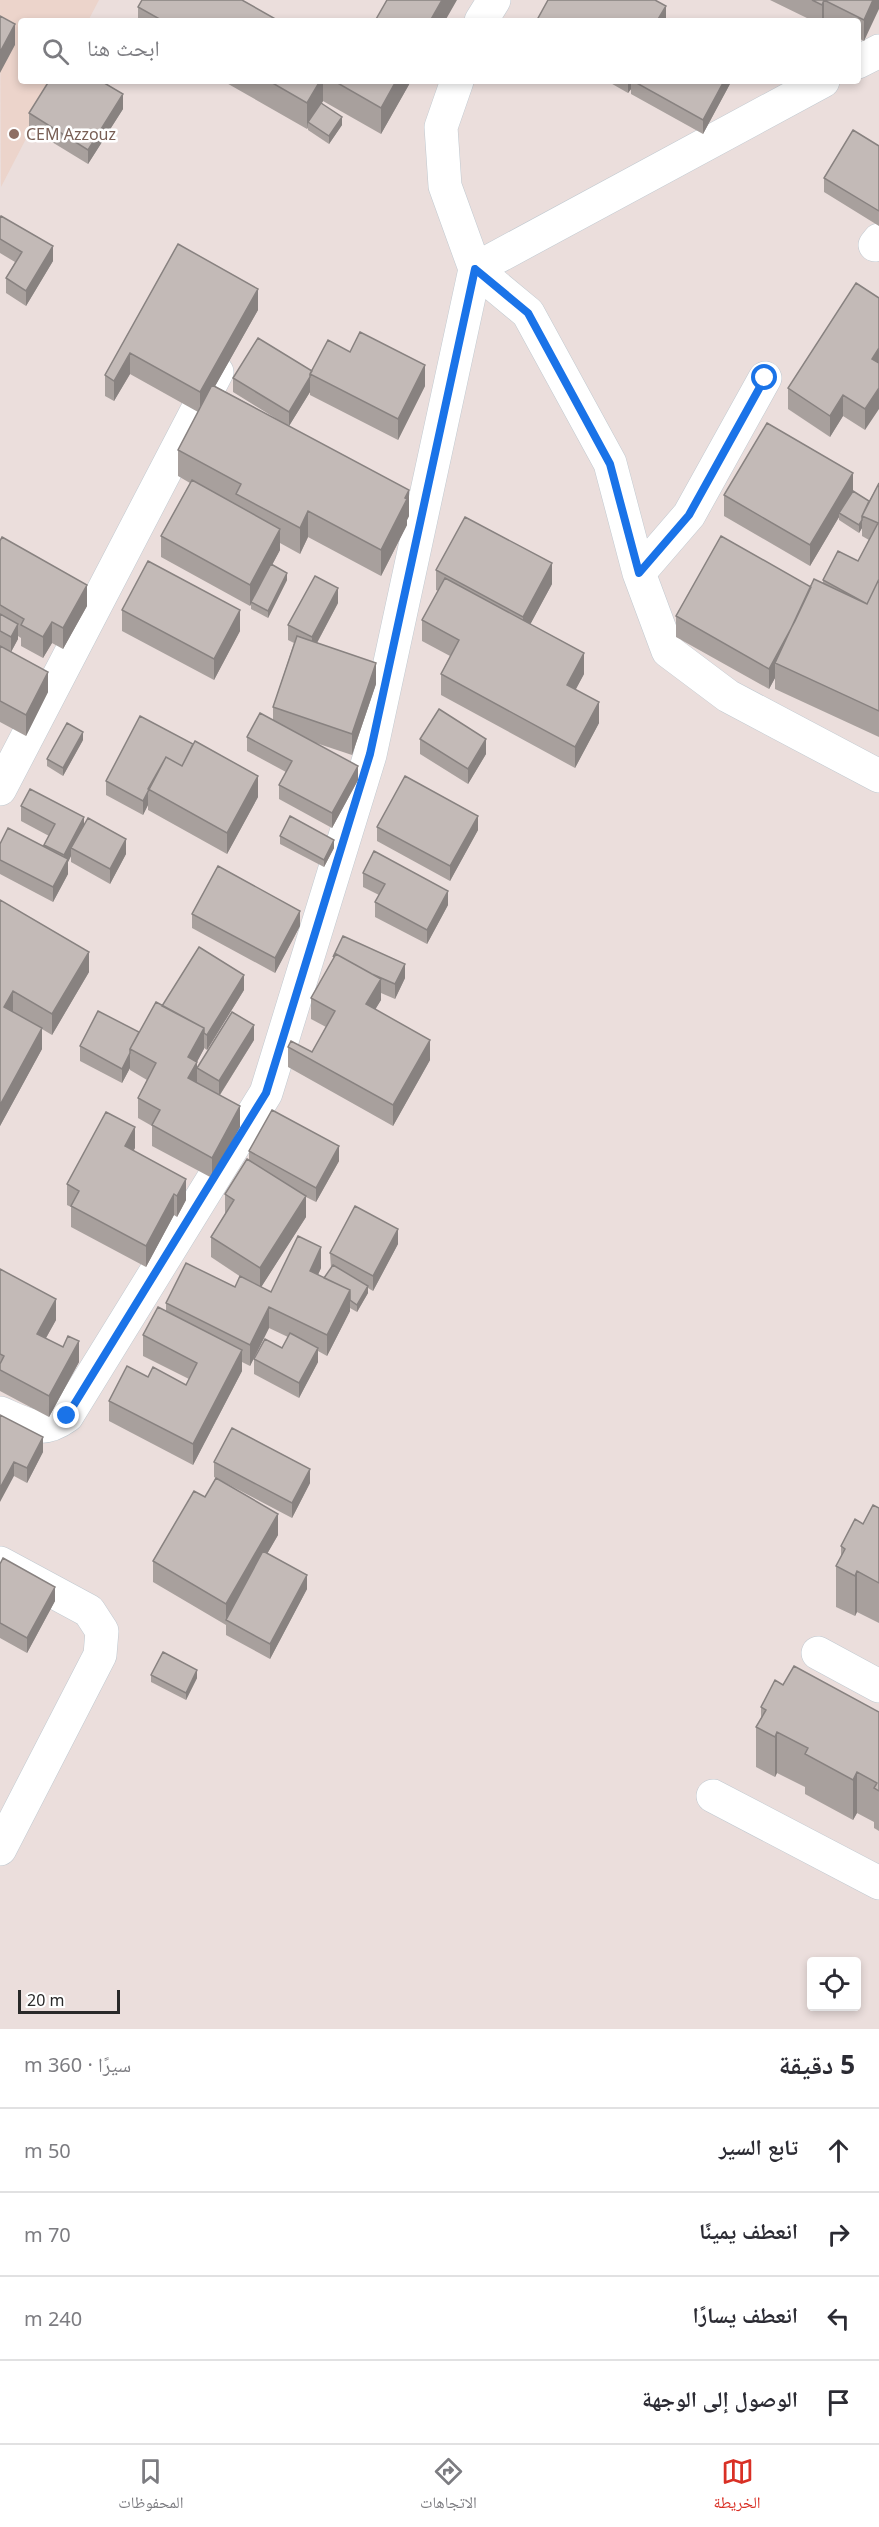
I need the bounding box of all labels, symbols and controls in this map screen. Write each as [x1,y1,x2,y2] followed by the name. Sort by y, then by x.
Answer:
[18,18,861,84] search box
[87,32,160,62] text: ابحث هنا
[39,35,72,68] icon: search
[26,123,116,145] place label: CEM Azzouz
[7,127,21,141] marker: CEM Azzouz
[751,364,777,390] route start
[53,1402,79,1428] route end
[807,1957,861,2011] map controls
[807,1957,861,2011] button: locate
[18,1987,120,2014] scale bar
[27,1989,64,2011] text: 20 m
[779,2046,855,2082] text: 5 دقيقة
[24,2051,131,2078] text: سيرًا · 360 m
[719,2131,798,2161] text: تابع السير
[822,2134,855,2167] icon: ahead
[24,2137,71,2164] text: 50 m
[699,2215,798,2245] text: انعطف يمينًا
[822,2218,855,2251] icon: right
[24,2221,71,2248] text: 70 m
[693,2299,798,2329] text: انعطف يسارًا
[822,2302,855,2335] icon: left
[24,2305,82,2332] text: 240 m
[642,2383,798,2413] text: الوصول إلى الوجهة
[822,2386,855,2419] icon: arrive
[118,2455,183,2518] tab: المحفوظات
[420,2455,477,2518] tab: الاتجاهات
[714,2455,761,2518] tab: الخريطة

